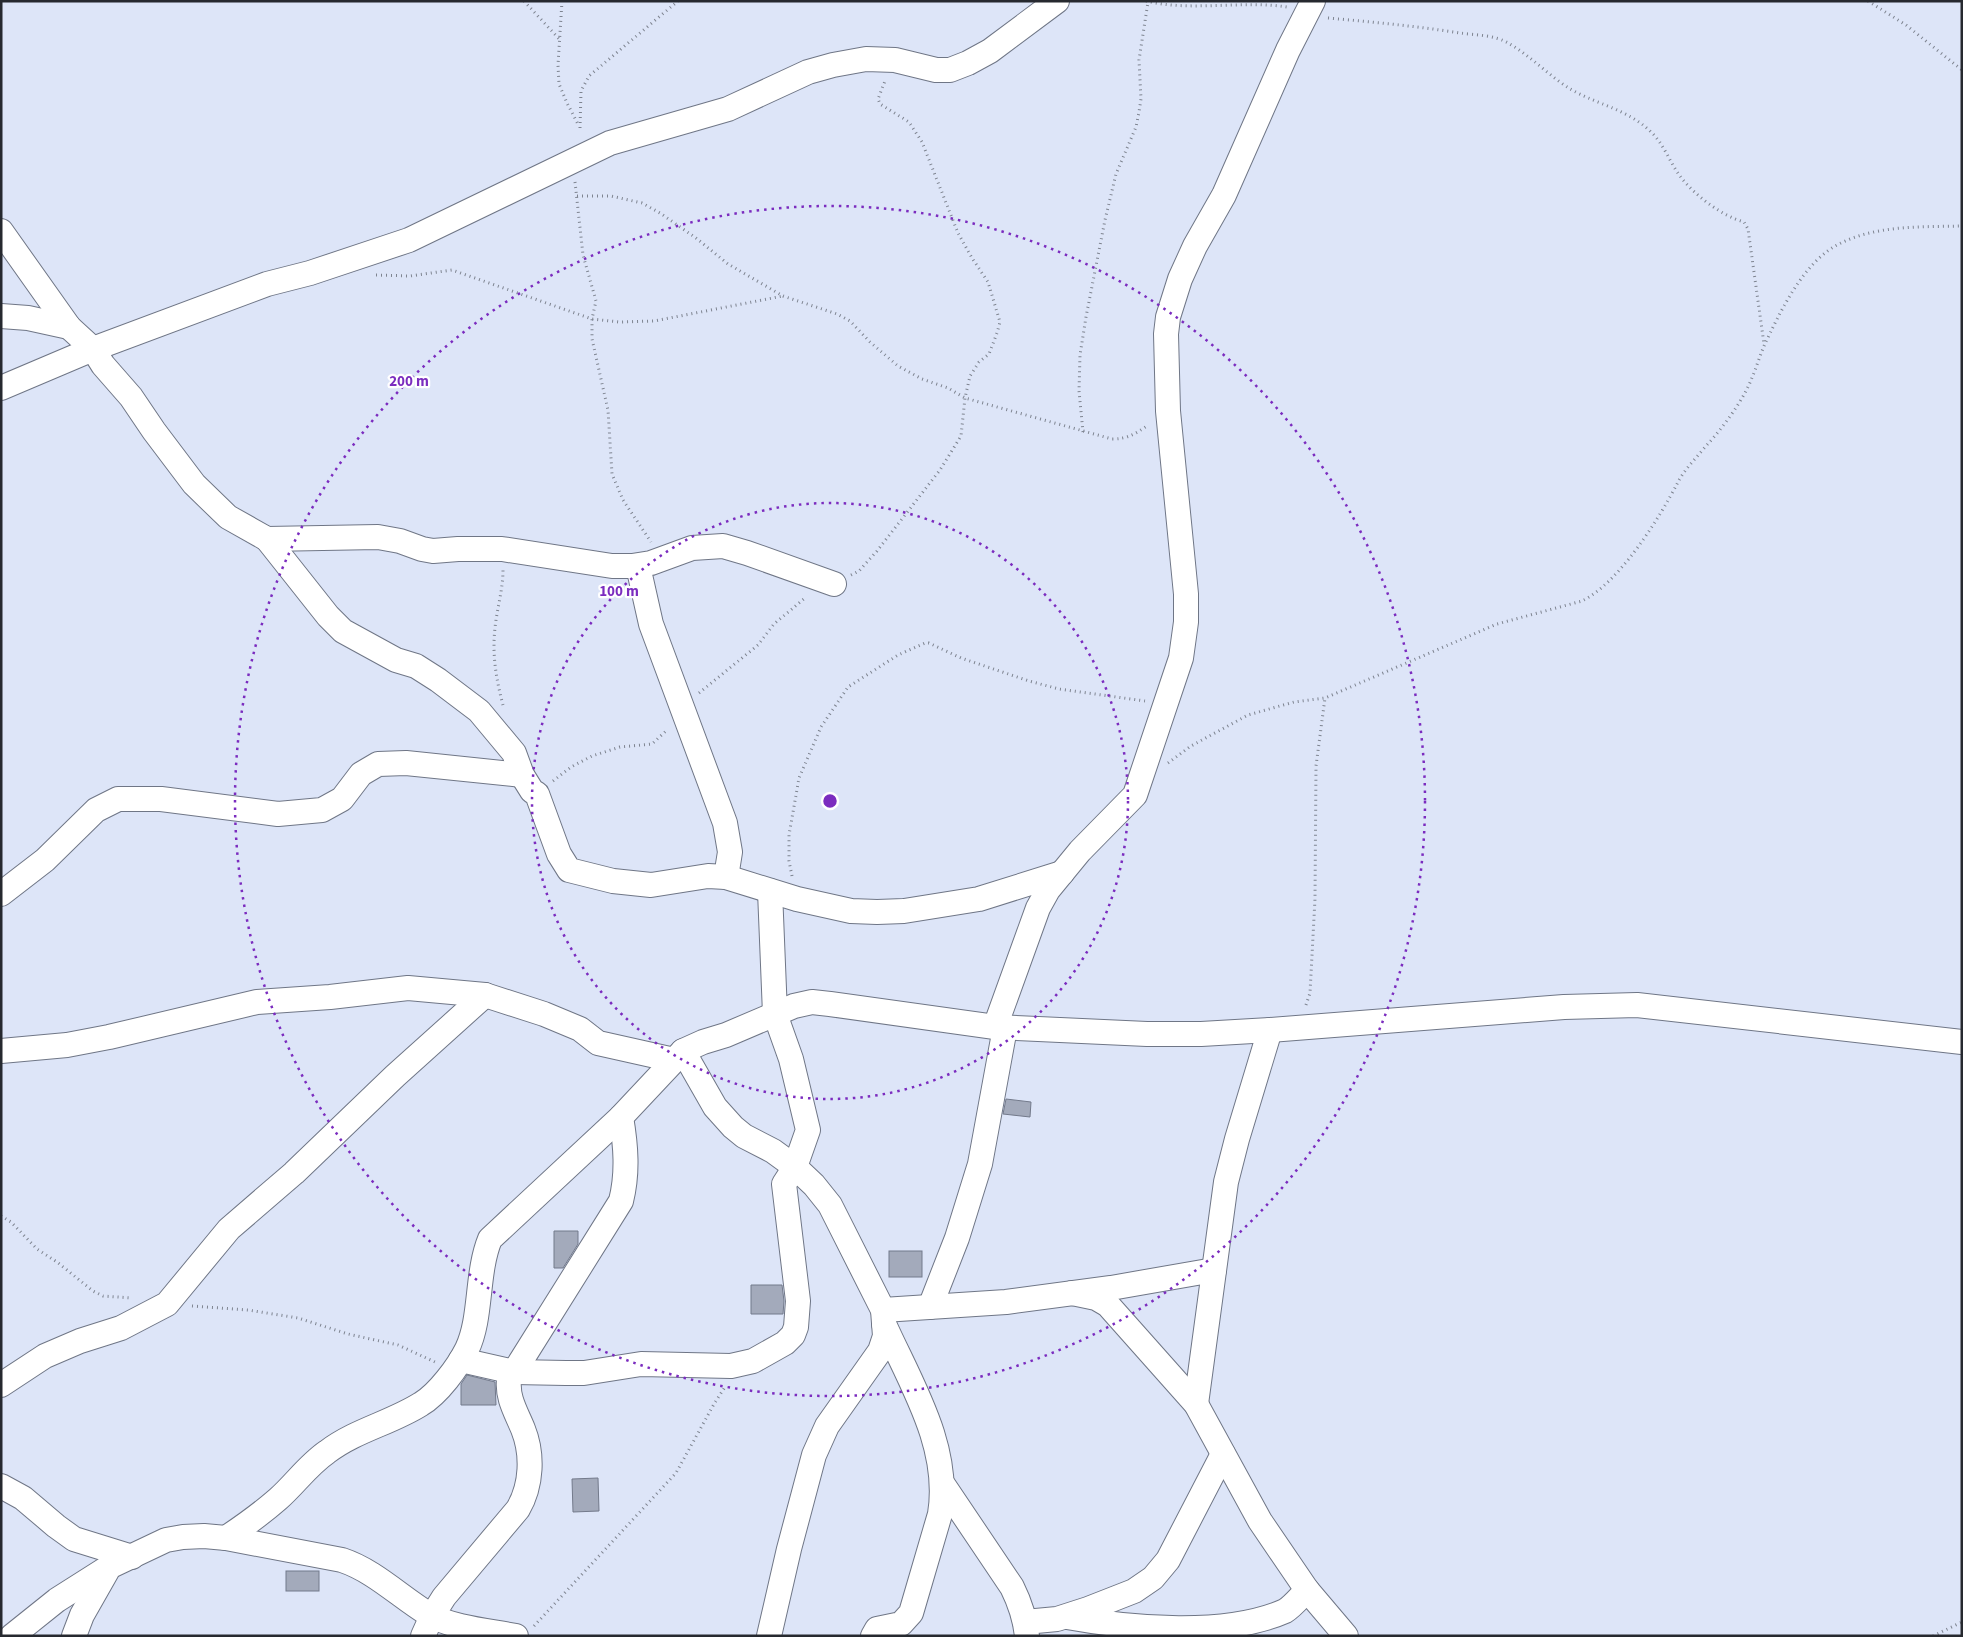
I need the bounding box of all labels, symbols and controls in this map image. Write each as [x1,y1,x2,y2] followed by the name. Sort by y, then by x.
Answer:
[389,371,429,392] text: 200 m
[599,581,639,602] text: 100 m
[821,792,839,810] centre of rings

